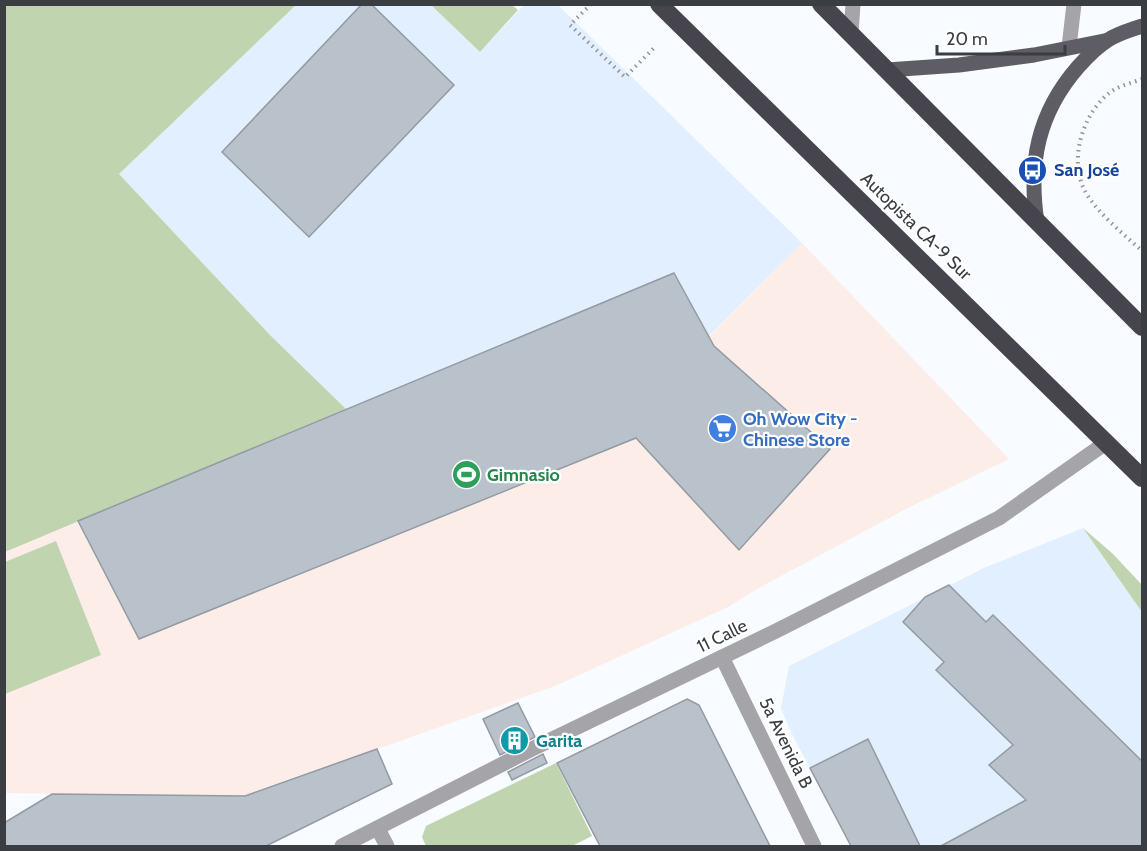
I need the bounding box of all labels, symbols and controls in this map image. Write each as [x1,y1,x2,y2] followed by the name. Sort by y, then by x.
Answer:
[937,18,1064,56] scale bar
[946,28,988,50] text: 20 m
[1017,154,1049,186] bus stop icon: San José
[1054,159,1119,181] place label: San José
[856,167,976,285] street label: Autopista CA-9 Sur
[743,408,858,451] place label: Oh Wow City - Chinese Store
[706,413,738,445] supermarket icon: Oh Wow City - Chinese Store
[450,459,482,491] sports icon: Gimnasio
[487,464,560,486] place label: Gimnasio
[693,614,751,658] street label: 11 Calle
[755,694,817,792] street label: 5a Avenida B
[499,725,531,757] building icon: Garita
[536,730,582,752] place label: Garita

